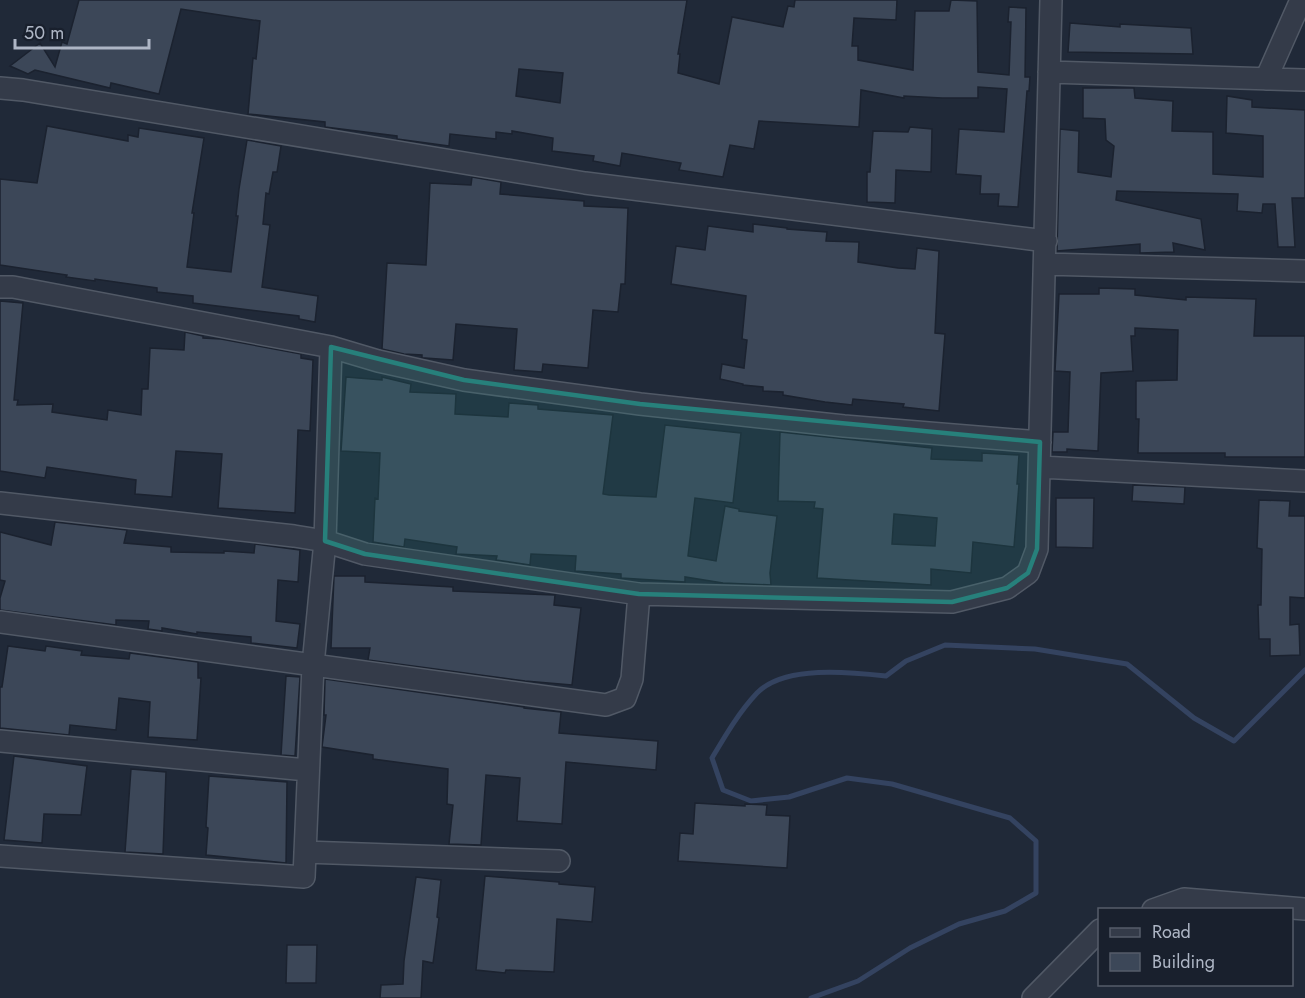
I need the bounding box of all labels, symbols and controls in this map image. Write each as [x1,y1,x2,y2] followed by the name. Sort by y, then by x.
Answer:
[15,12,148,50] scale bar
[24,20,64,46] text: 50 m
[1098,908,1293,986] legend
[1152,919,1191,945] text: Road
[1152,949,1215,975] text: Building

